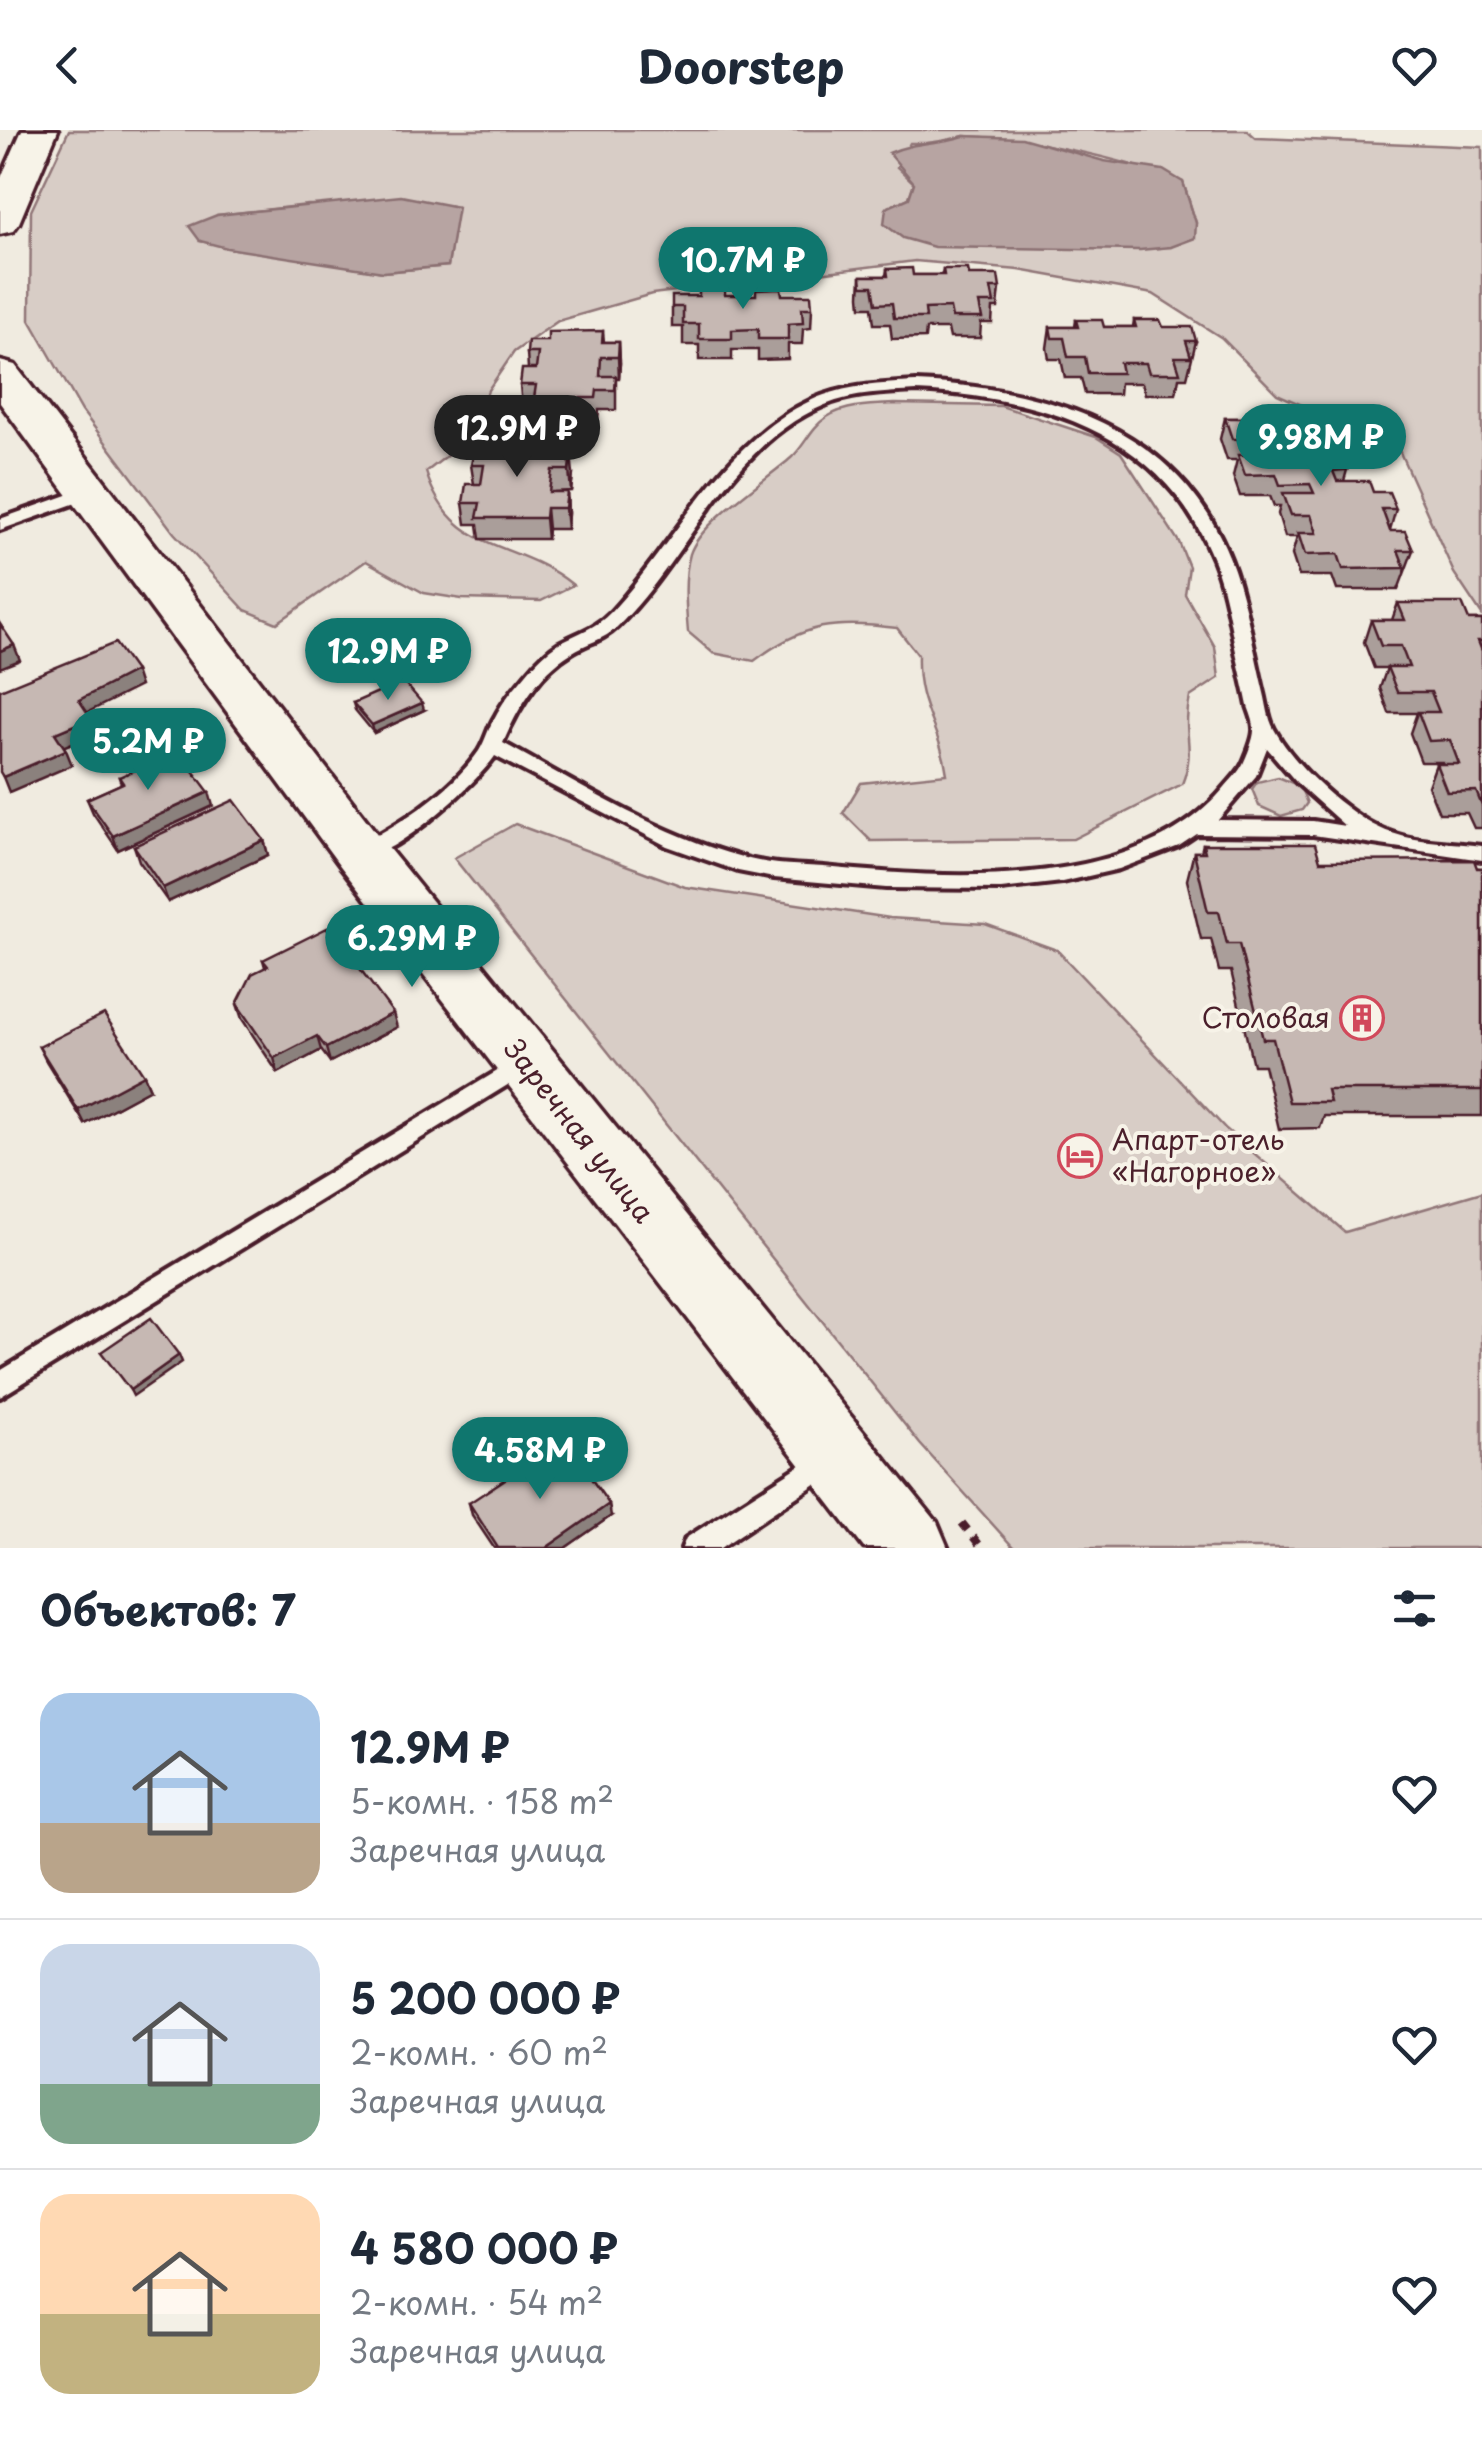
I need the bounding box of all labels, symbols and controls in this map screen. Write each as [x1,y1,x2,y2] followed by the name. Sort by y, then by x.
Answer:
[638,31,844,99] text: Doorstep
[40,38,95,93] icon: back
[1387,38,1442,93] icon: heart
[651,227,835,312] pin: 10.7M ₽
[681,235,805,283] text: 10.7M ₽
[425,395,609,480] pin: 12.9M ₽
[456,403,578,451] text: 12.9M ₽
[1229,404,1413,489] pin: 9.98M ₽
[1258,412,1384,460] text: 9.98M ₽
[296,618,480,703] pin: 12.9M ₽
[327,626,449,674] text: 12.9M ₽
[67,708,229,793] pin: 5.2M ₽
[92,716,204,764] text: 5.2M ₽
[320,905,504,990] pin: 6.29M ₽
[347,913,477,961] text: 6.29M ₽
[1202,995,1330,1038] place label: Столовая
[1339,995,1385,1041] building icon: Столовая
[495,1029,666,1232] street label: Заречная улица
[1112,1117,1284,1192] place label: Апарт-отель «Нагорное»
[1057,1133,1103,1179] hotel icon: Апарт-отель «Нагорное»
[448,1417,632,1502] pin: 4.58M ₽
[474,1425,606,1473] text: 4.58M ₽
[40,1577,296,1640] text: Объектов: 7
[1387,1581,1442,1636] icon: filters
[350,1714,510,1777] text: 12.9M ₽
[120,1733,240,1853] icon: home
[1387,1766,1442,1821] icon: heart
[350,1777,614,1825] text: 5-комн. · 158 m²
[350,1825,605,1873] text: Заречная улица
[350,1965,620,2028] text: 5 200 000 ₽
[120,1984,240,2104] icon: home
[1387,2017,1442,2072] icon: heart
[350,2028,608,2076] text: 2-комн. · 60 m²
[350,2076,605,2124] text: Заречная улица
[350,2215,618,2278] text: 4 580 000 ₽
[120,2234,240,2354] icon: home
[1387,2267,1442,2322] icon: heart
[350,2278,603,2326] text: 2-комн. · 54 m²
[350,2326,605,2374] text: Заречная улица

